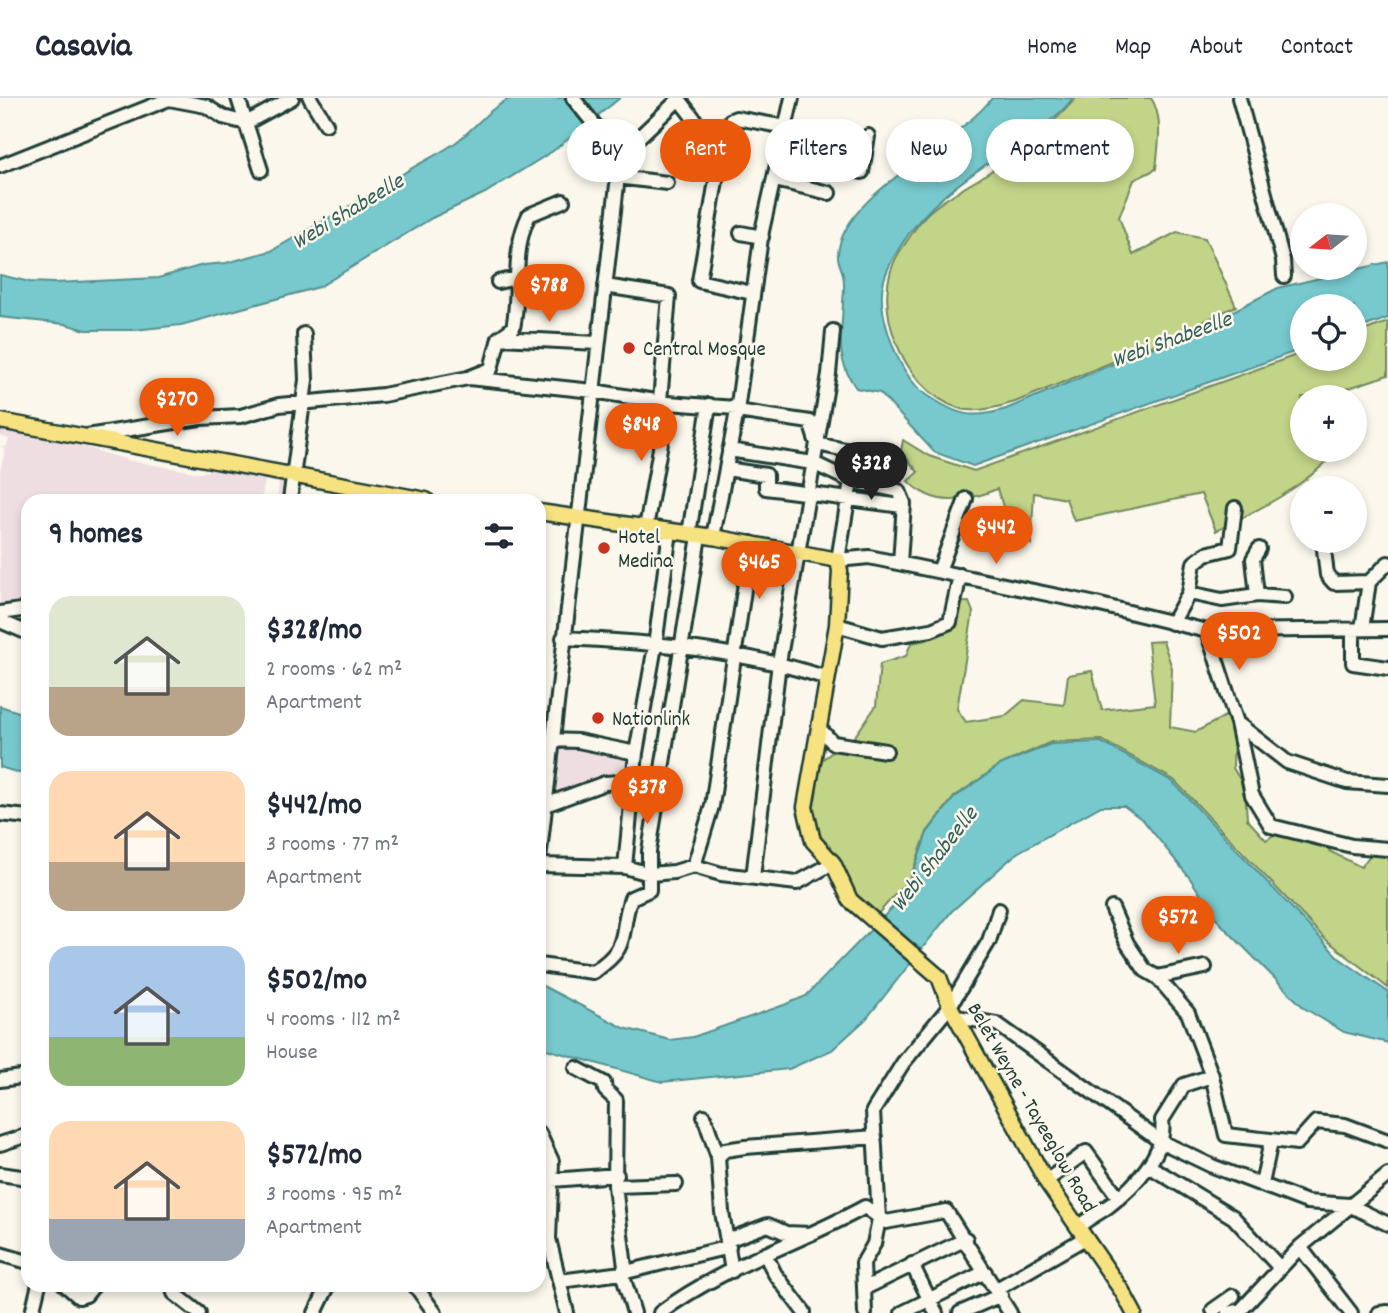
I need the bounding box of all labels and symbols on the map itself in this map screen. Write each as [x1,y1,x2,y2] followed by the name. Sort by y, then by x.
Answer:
[287,166,413,259] water label: Webi Shabeelle
[1290,203,1367,280] north arrow
[508,264,590,324] pin: $788
[1108,304,1239,378] water label: Webi Shabeelle
[643,336,766,366] place label: Central Mosque
[621,340,637,356] marker: Central Mosque
[136,378,218,438] pin: $270
[600,404,682,463] pin: $848
[830,442,912,502] pin: $328
[955,506,1037,566] pin: $442
[618,524,674,578] place label: Hotel Medina
[596,540,612,556] marker: Hotel Medina
[718,542,800,601] pin: $465
[1198,612,1280,672] pin: $502
[612,706,690,736] place label: Nationlink
[590,710,606,726] marker: Nationlink
[606,766,688,826] pin: $378
[884,799,989,920] water label: Webi Shabeelle
[1137,896,1219,956] pin: $572
[958,998,1103,1219] street label: Belet Weyne - Tayeeglow Road

